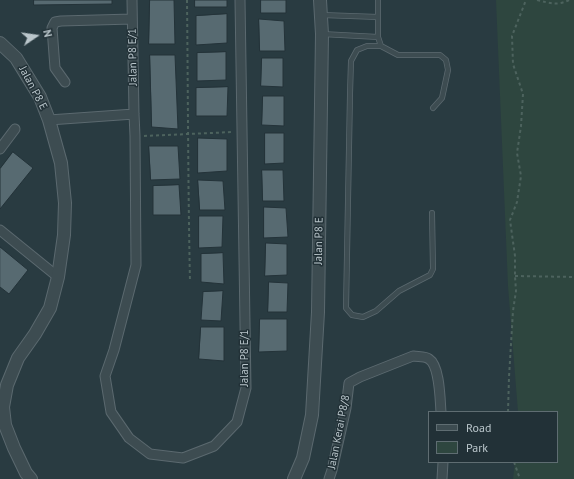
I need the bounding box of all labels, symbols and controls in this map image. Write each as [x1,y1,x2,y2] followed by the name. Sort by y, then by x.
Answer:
[16,16,56,56] north arrow
[40,28,55,38] text: N
[126,28,140,86] street label: Jalan P8 E/1
[16,64,50,112] street label: Jalan P8 E
[312,217,326,265] street label: Jalan P8 E
[238,329,252,387] street label: Jalan P8 E/1
[325,394,353,470] street label: Jalan Kerai P8/8
[428,411,558,463] legend
[466,420,491,435] text: Road
[466,440,488,455] text: Park

